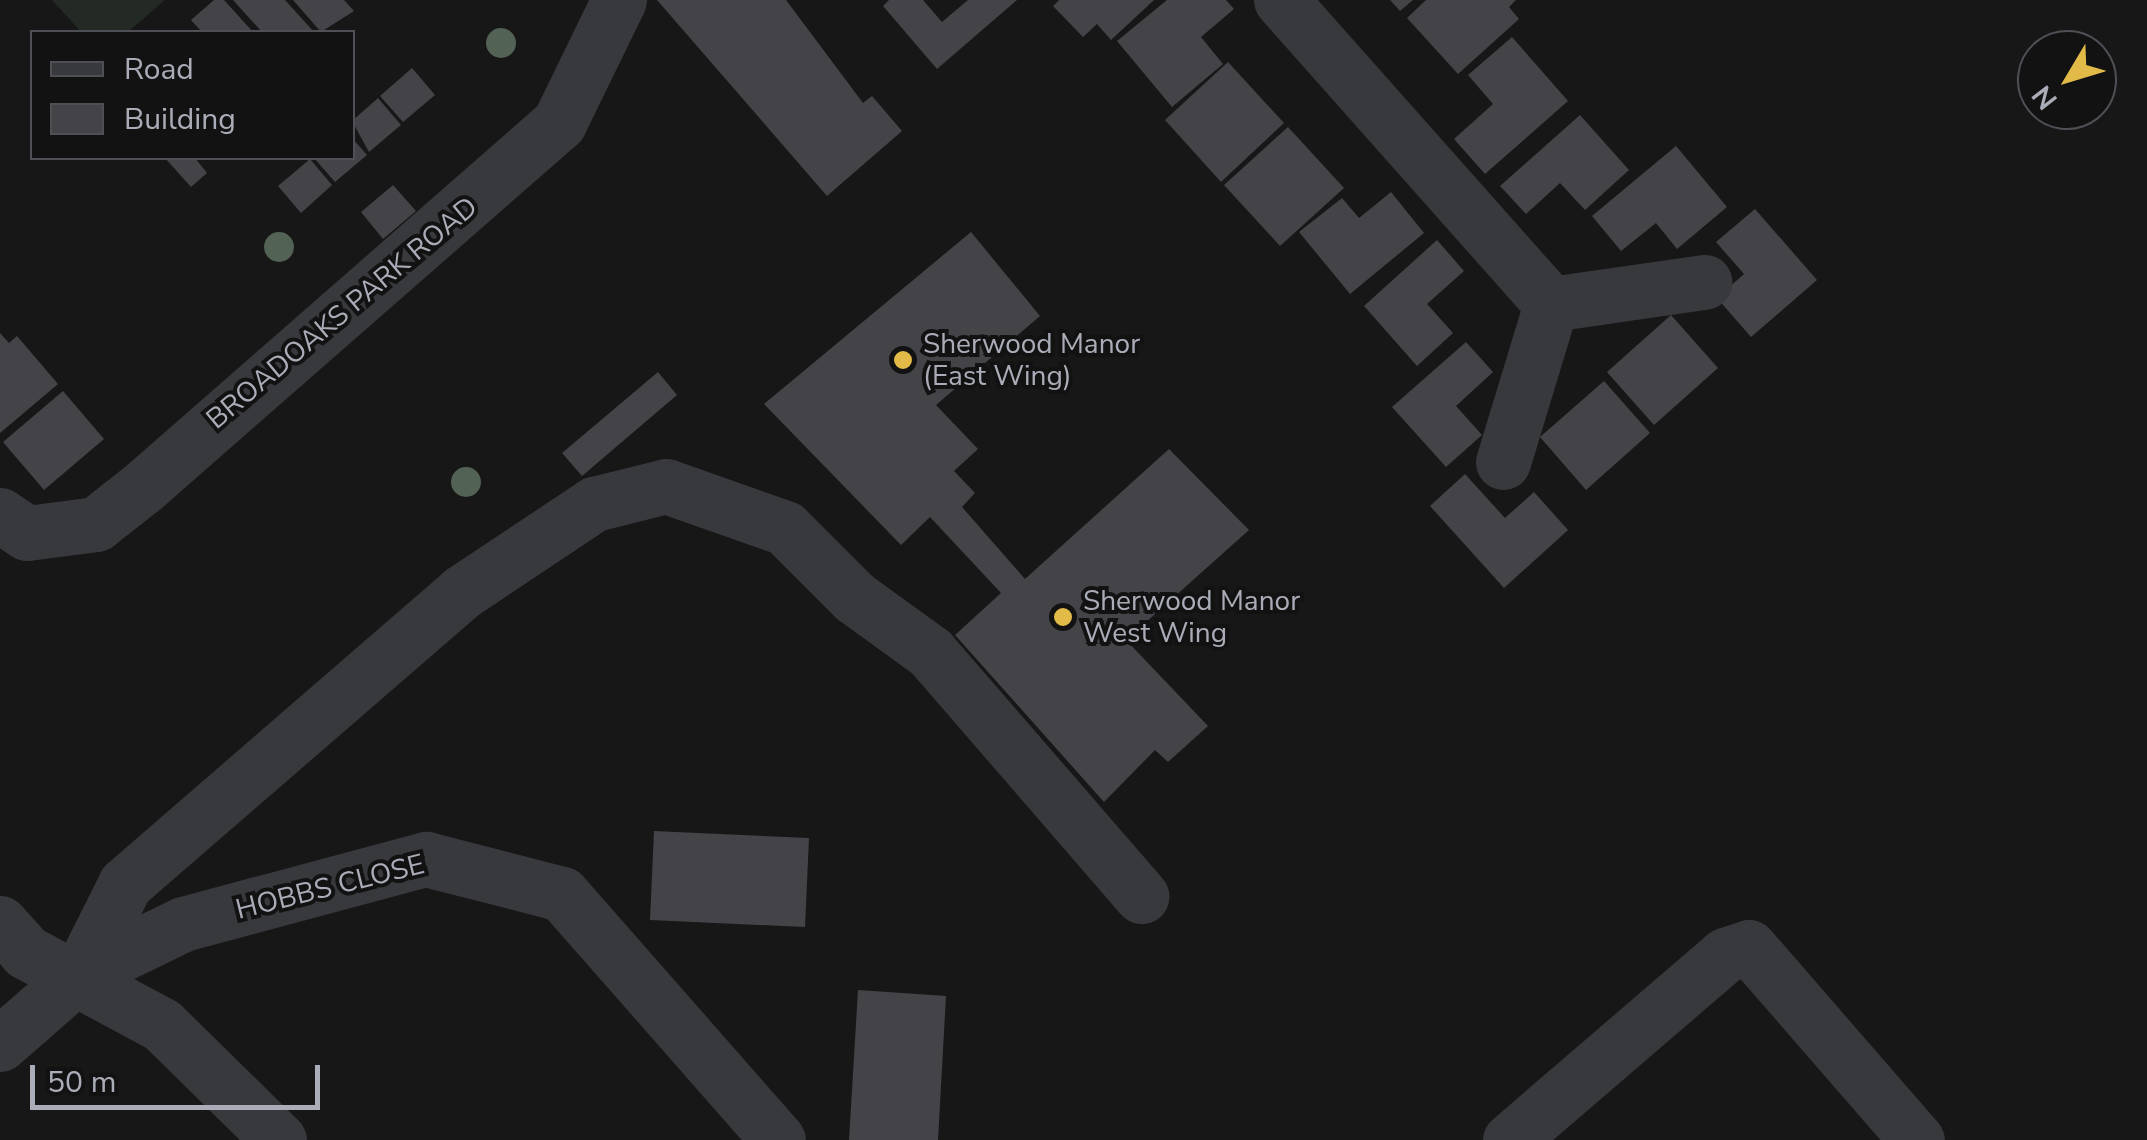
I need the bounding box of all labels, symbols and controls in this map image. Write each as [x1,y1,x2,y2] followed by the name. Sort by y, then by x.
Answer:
[30,30,355,160] legend
[2017,30,2117,130] north arrow
[124,49,194,90] text: Road
[2024,77,2066,117] text: N
[124,99,236,140] text: Building
[200,190,484,436] street label: BROADOAKS PARK ROAD
[923,327,1140,393] place label: Sherwood Manor (East Wing)
[892,349,914,371] marker: Sherwood Manor (East Wing)
[1083,584,1300,650] place label: Sherwood Manor West Wing
[1052,606,1074,628] marker: Sherwood Manor West Wing
[232,847,428,927] street label: HOBBS CLOSE
[35,1045,325,1107] scale bar
[47,1062,116,1103] text: 50 m

